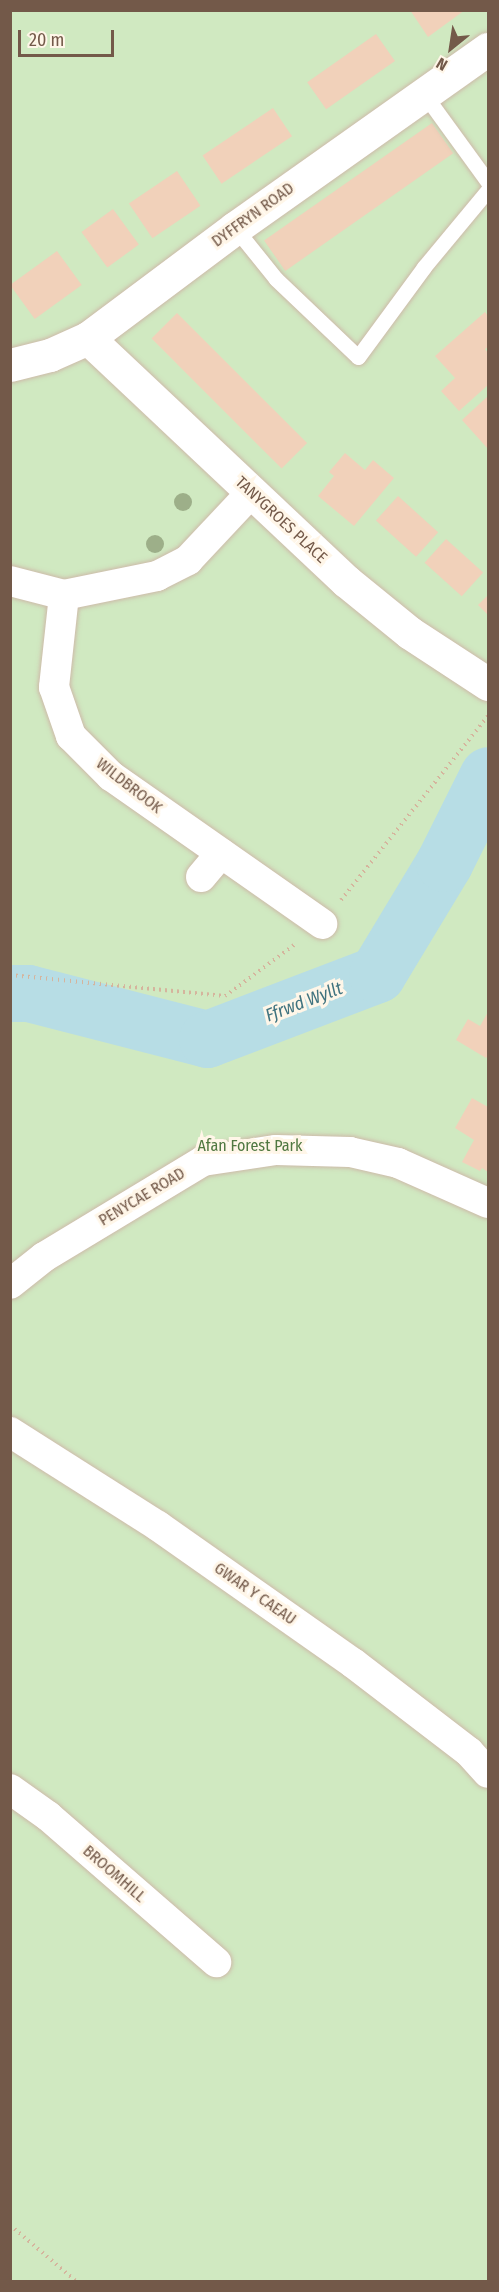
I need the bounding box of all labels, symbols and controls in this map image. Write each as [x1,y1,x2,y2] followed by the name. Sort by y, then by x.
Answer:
[21,18,117,56] scale bar
[421,18,481,78] north arrow
[29,29,64,51] text: 20 m
[433,53,451,75] text: N
[208,179,298,251] street label: DYFFRYN ROAD
[231,473,331,567] street label: TANYGROES PLACE
[92,754,166,818] street label: WILDBROOK
[262,977,346,1027] water label: Ffrwd Wyllt
[197,1136,303,1156] park label: Afan Forest Park
[95,1164,189,1230] street label: PENYCAE ROAD
[210,1559,300,1629] street label: GWAR Y CAEAU
[79,1842,149,1906] street label: BROOMHILL

